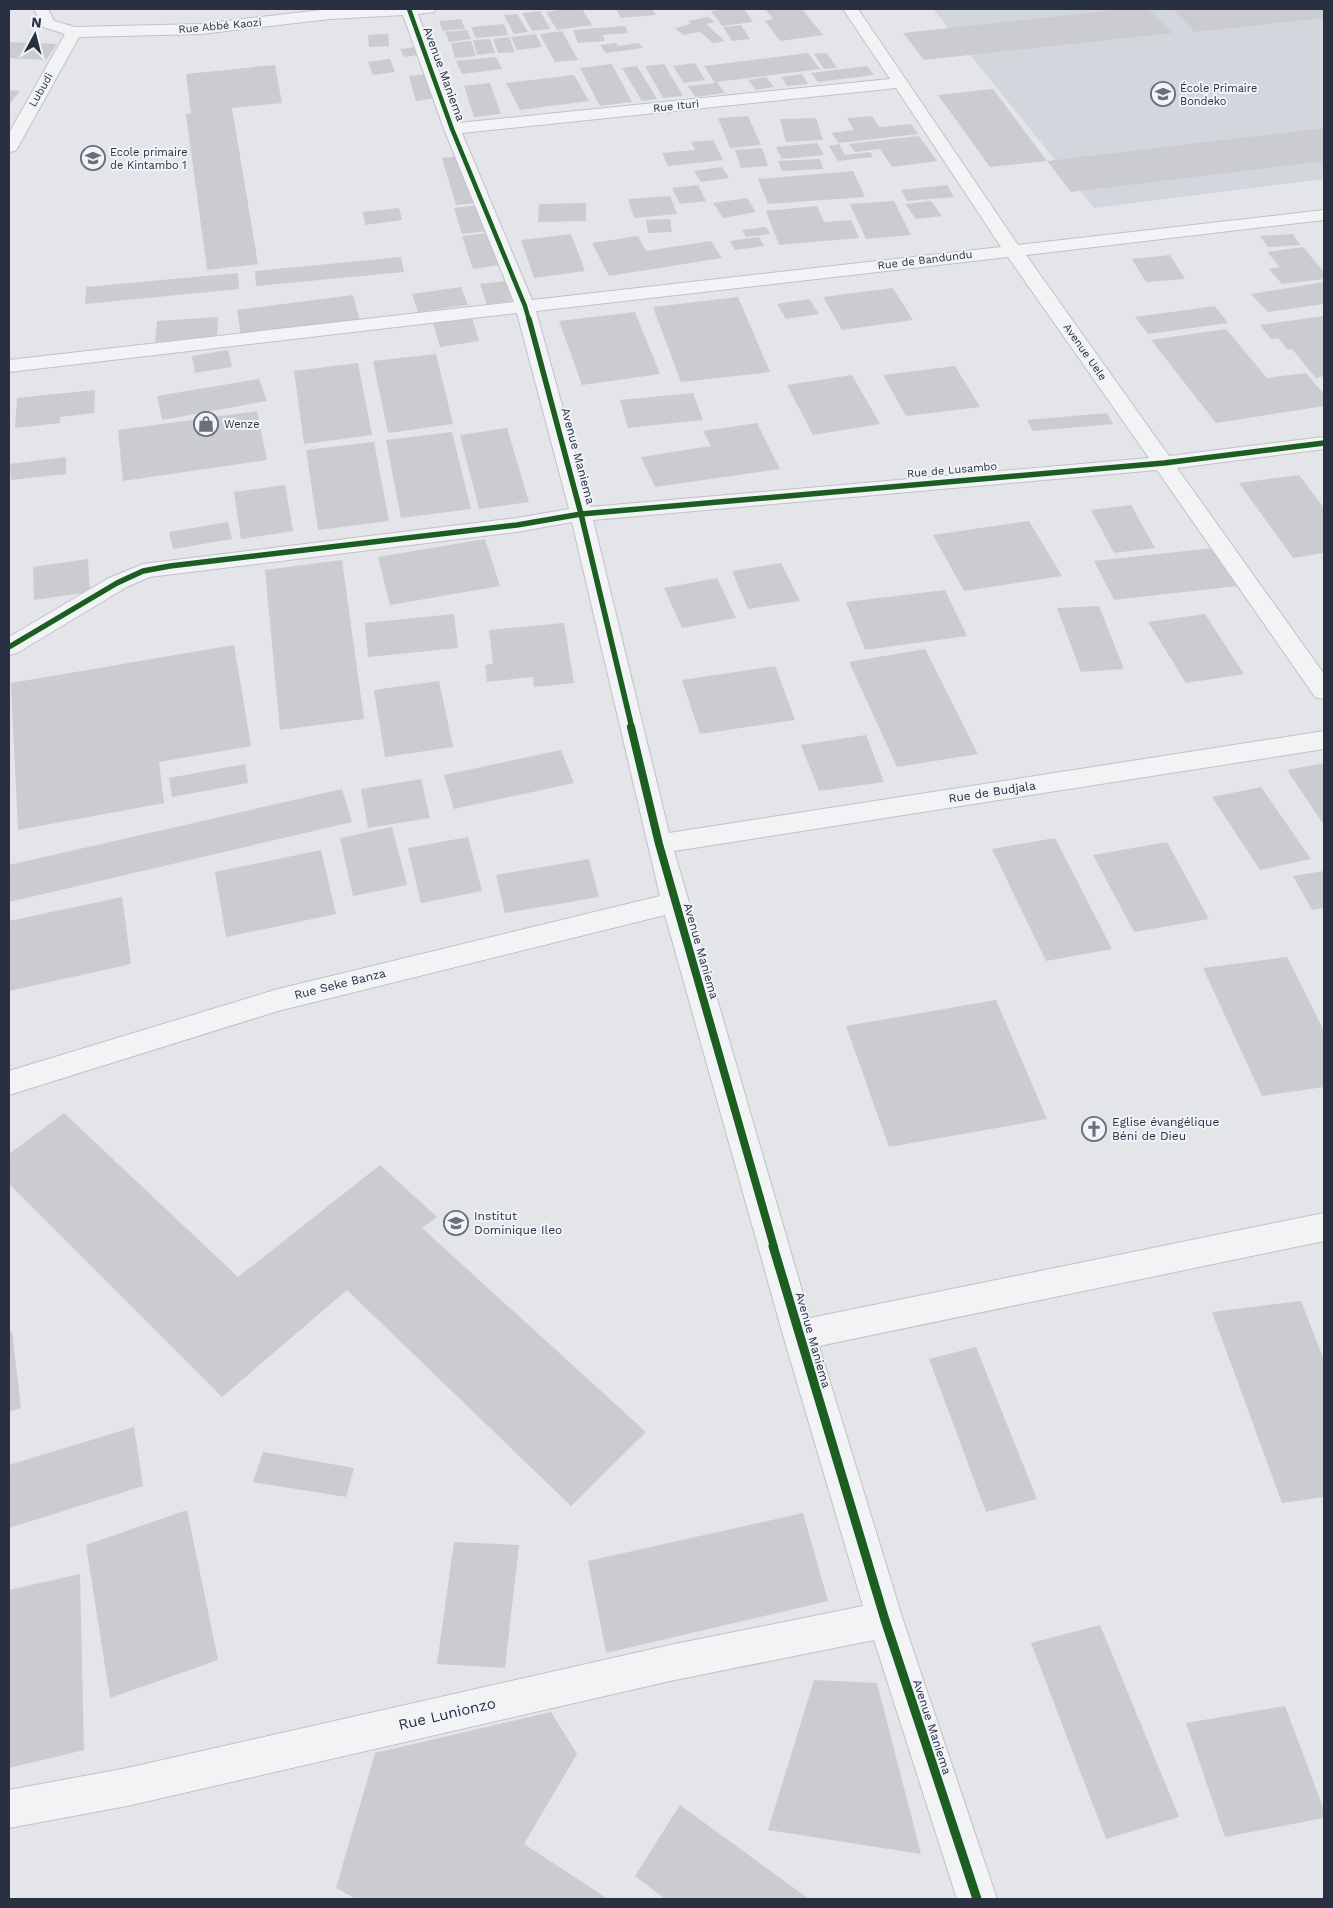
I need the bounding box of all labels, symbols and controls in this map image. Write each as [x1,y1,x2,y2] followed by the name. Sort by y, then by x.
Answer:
[10,10,60,60] north arrow
[30,14,43,31] text: N
[178,16,262,36] street label: Rue Abbé Kaozi
[420,25,468,123] street label: Avenue Maniema
[26,71,56,109] street label: Lubudi
[1150,81,1176,107] school or university icon: École Primaire Bondeko
[1180,81,1257,108] place label: École Primaire Bondeko
[652,97,700,115] street label: Rue Ituri
[80,145,106,171] school or university icon: Ecole primaire de Kintambo 1
[110,146,188,172] place label: Ecole primaire de Kintambo 1
[877,248,973,272] street label: Rue de Bandundu
[1061,321,1109,383] street label: Avenue Uele
[558,406,598,506] street label: Avenue Maniema
[193,411,219,437] shop icon: Wenze
[224,418,260,431] place label: Wenze
[906,460,998,480] street label: Rue de Lusambo
[947,778,1037,806] street label: Rue de Budjala
[681,901,721,1001] street label: Avenue Maniema
[293,966,387,1002] street label: Rue Seke Banza
[1112,1115,1219,1143] place label: Eglise évangélique Béni de Dieu
[1081,1116,1107,1142] church icon: Eglise évangélique Béni de Dieu
[474,1209,562,1237] place label: Institut Dominique Ileo
[443,1210,469,1236] school or university icon: Institut Dominique Ileo
[793,1290,833,1390] street label: Avenue Maniema
[910,1678,954,1777] street label: Avenue Maniema
[397,1694,497,1734] street label: Rue Lunionzo

